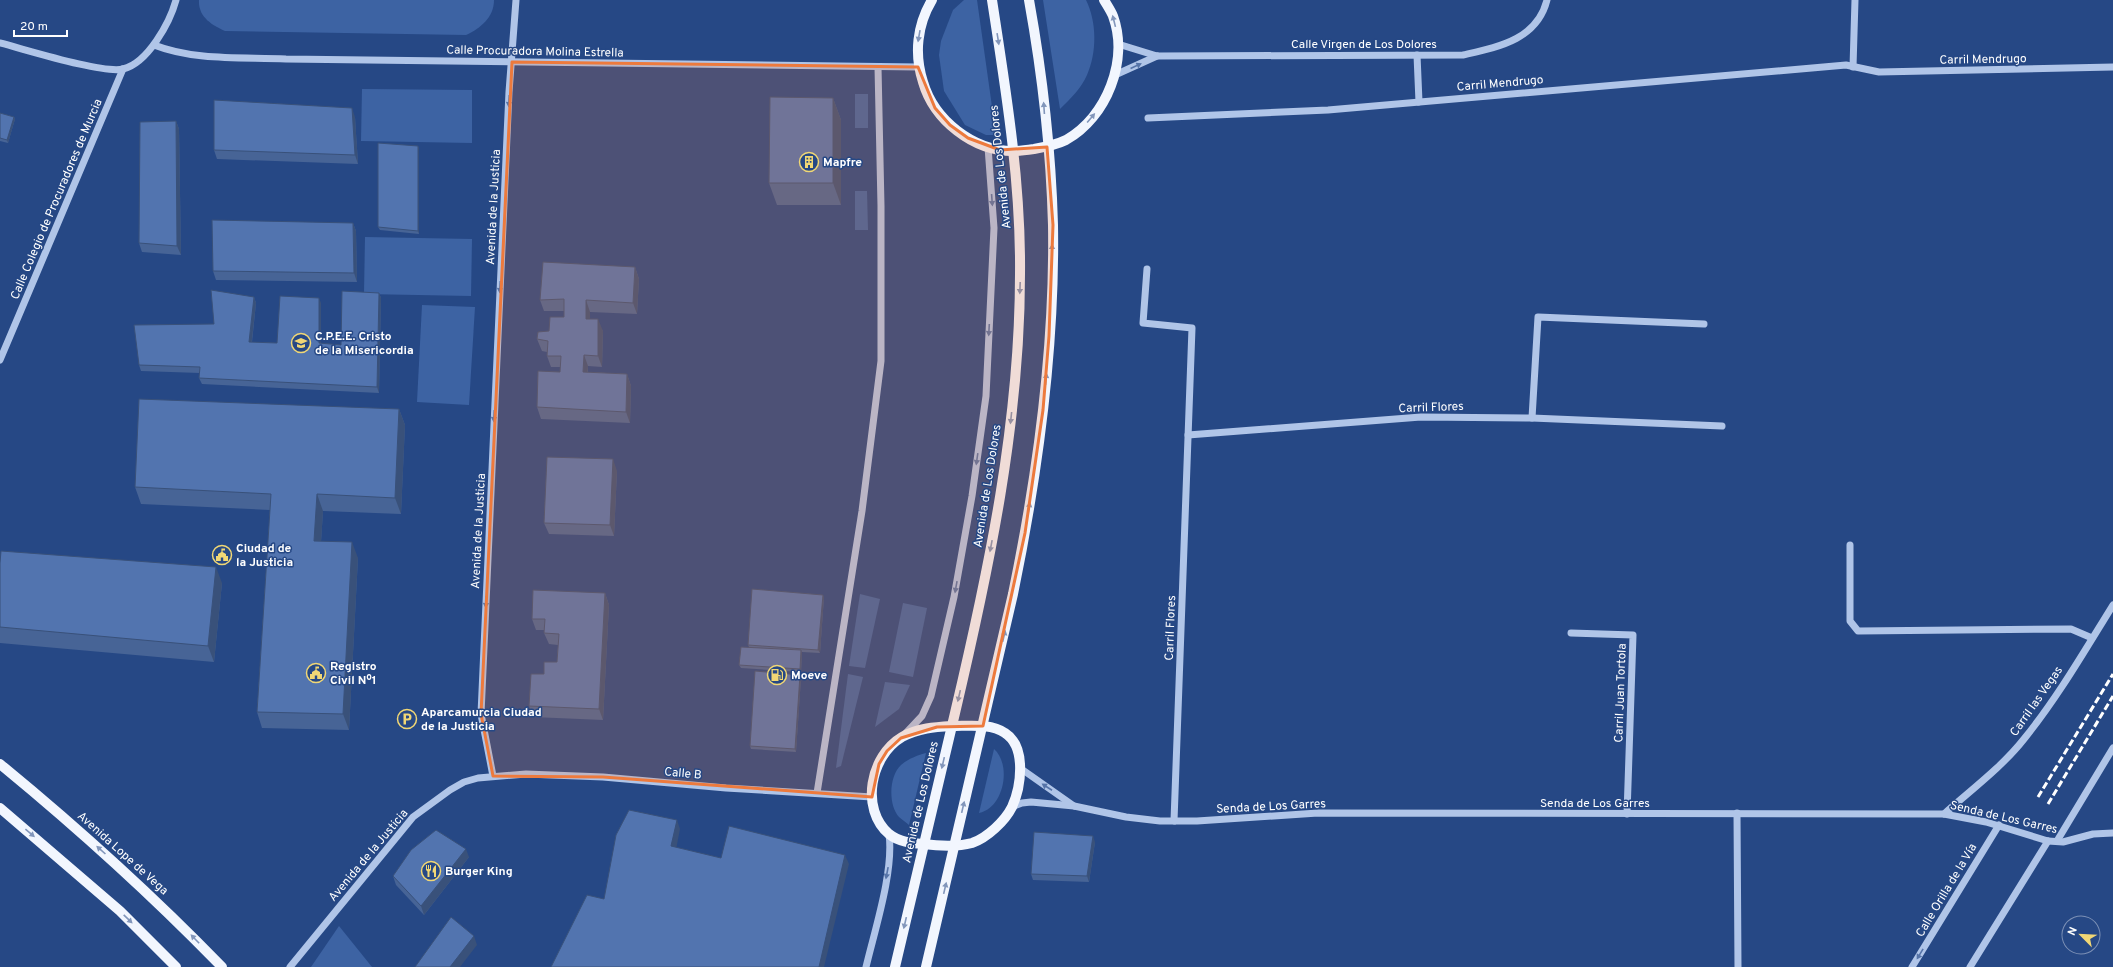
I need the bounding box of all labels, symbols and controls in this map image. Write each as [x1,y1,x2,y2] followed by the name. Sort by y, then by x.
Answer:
[14,12,67,38] scale bar
[1110,15,1116,27] one-way arrow
[20,19,48,35] text: 20 m
[916,30,922,42] one-way arrow
[995,32,1001,45] one-way arrow
[1291,37,1437,53] street label: Calle Virgen de Los Dolores
[446,42,624,62] street label: Calle Procuradora Molina Estrella
[1939,51,2027,69] street label: Carril Mendrugo
[1131,63,1142,69] one-way arrow
[1456,72,1544,96] street label: Carril Mendrugo
[505,95,512,107] one-way arrow
[7,97,107,302] street label: Calle Colegio de Procuradores de Murcia
[1041,102,1048,114] one-way arrow
[987,104,1015,230] street label: Avenida de Los Dolores
[1086,113,1095,124] one-way arrow
[483,149,505,265] street label: Avenida de la Justicia
[798,151,820,173] building icon: Mapfre
[823,155,862,171] place label: Mapfre
[988,194,995,206] one-way arrow
[1049,243,1055,256] one-way arrow
[497,281,504,293] one-way arrow
[1017,282,1023,295] one-way arrow
[986,324,992,337] one-way arrow
[315,329,414,359] place label: C.P.E.E. Cristo de la Misericordia
[290,332,312,354] school or university icon: C.P.E.E. Cristo de la Misericordia
[1042,373,1049,385] one-way arrow
[1398,399,1464,417] street label: Carril Flores
[491,410,498,422] one-way arrow
[1008,412,1015,424] one-way arrow
[970,423,1006,549] street label: Avenida de Los Dolores
[974,453,980,465] one-way arrow
[468,473,490,589] street label: Avenida de la Justicia
[1026,502,1032,514] one-way arrow
[988,540,994,552] one-way arrow
[236,541,293,571] place label: Ciudad de la Justicia
[211,544,233,566] public building icon: Ciudad de la Justicia
[953,581,959,594] one-way arrow
[1162,595,1180,661] street label: Carril Flores
[482,596,489,608] one-way arrow
[1001,630,1007,642] one-way arrow
[1611,643,1631,743] street label: Carril Juan Tortola
[330,659,377,689] place label: Registro Civil Nº1
[305,662,327,684] public building icon: Registro Civil Nº1
[2007,663,2067,740] street label: Carril las Vegas
[766,664,788,686] fuel station icon: Moeve
[791,668,828,684] place label: Moeve
[955,690,961,702] one-way arrow
[421,705,542,735] place label: Aparcamurcia Ciudad de la Justicia
[396,708,418,730] parking icon: Aparcamurcia Ciudad de la Justicia
[899,740,943,865] street label: Avenida de Los Dolores
[940,758,946,770] one-way arrow
[664,764,702,784] street label: Calle B
[1042,783,1052,791] one-way arrow
[1216,796,1326,818] street label: Senda de Los Garres
[1540,796,1650,812] street label: Senda de Los Garres
[1948,798,2059,838] street label: Senda de Los Garres
[961,801,967,814] one-way arrow
[325,806,412,905] street label: Avenida de la Justicia
[73,808,171,899] street label: Avenida Lope de Vega
[25,828,36,837] one-way arrow
[1913,841,1981,940] street label: Calle Orilla de la Vía
[95,845,106,854] one-way arrow
[420,860,442,882] restaurant icon: Burger King
[445,864,513,880] place label: Burger King
[884,867,890,879] one-way arrow
[942,882,948,894] one-way arrow
[123,914,133,924] one-way arrow
[2061,915,2101,955] north arrow
[902,917,908,929] one-way arrow
[2065,925,2081,938] text: N
[190,934,200,944] one-way arrow
[1917,948,1924,960] one-way arrow

